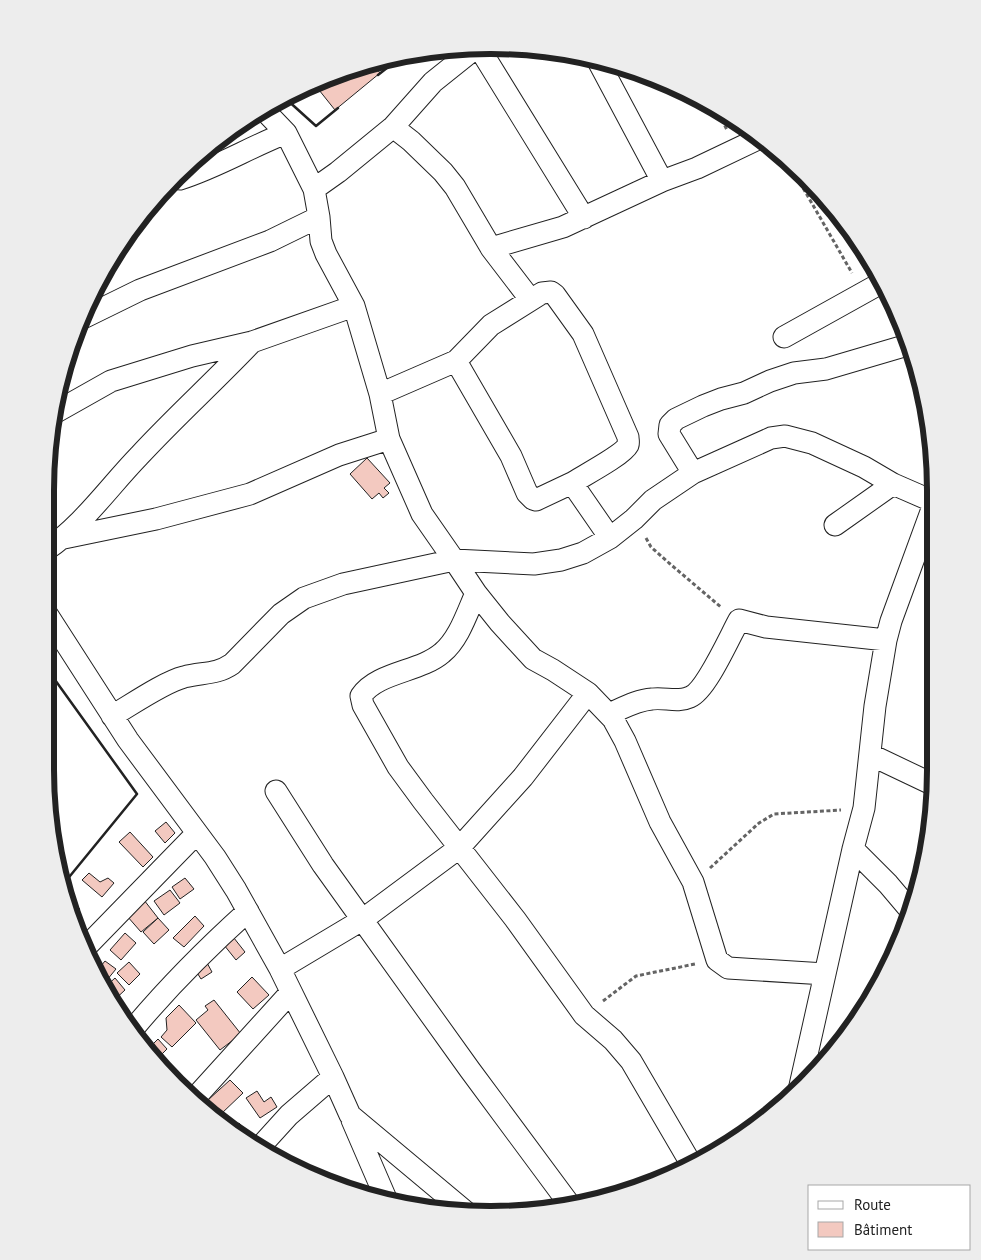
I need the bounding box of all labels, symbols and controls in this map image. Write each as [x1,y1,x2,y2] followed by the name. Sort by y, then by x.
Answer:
[808,1185,971,1250] legend
[854,1195,891,1214] text: Route
[854,1220,912,1239] text: Bâtiment

